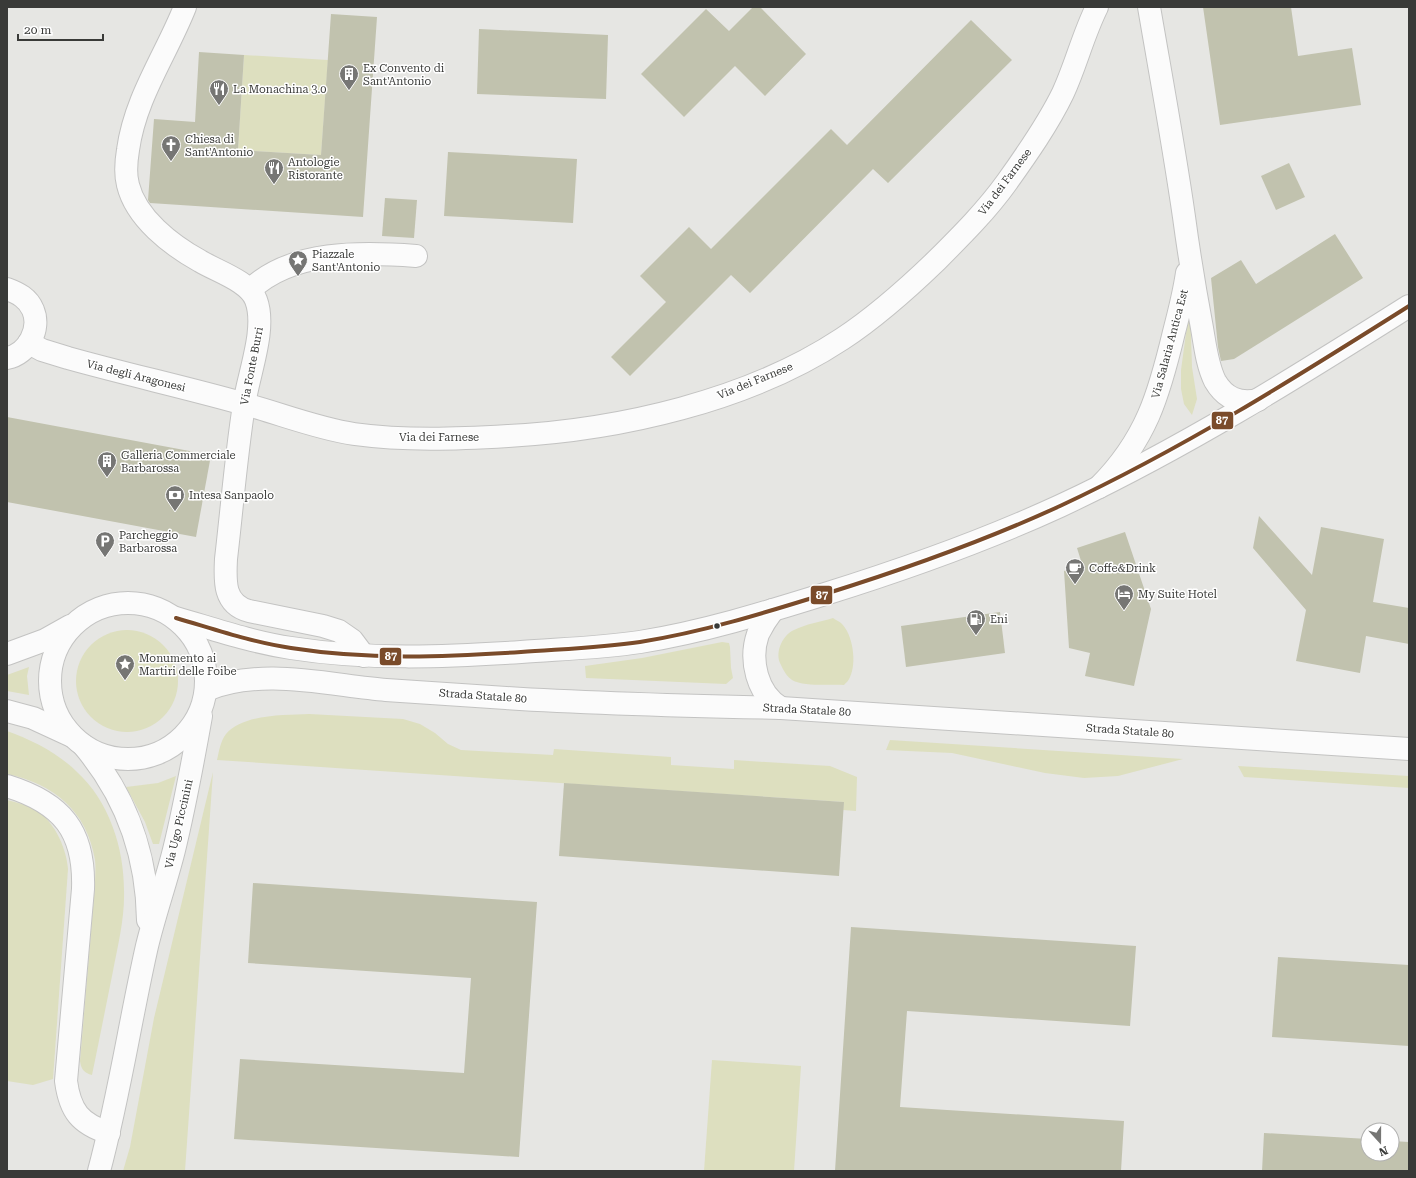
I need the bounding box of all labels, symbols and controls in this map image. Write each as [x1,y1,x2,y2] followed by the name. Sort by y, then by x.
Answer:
[18,16,103,42] scale bar
[24,23,51,37] text: 20 m
[363,62,445,88] place label: Ex Convento di Sant'Antonio
[338,63,360,91] building icon: Ex Convento di Sant'Antonio
[208,78,230,106] restaurant icon: La Monachina 3.0
[233,83,327,96] place label: La Monachina 3.0
[185,133,254,159] place label: Chiesa di Sant'Antonio
[160,134,182,162] church icon: Chiesa di Sant'Antonio
[976,146,1034,218] street label: Via dei Farnese
[288,156,343,182] place label: Antologie Ristorante
[263,157,285,185] restaurant icon: Antologie Ristorante
[312,248,381,274] place label: Piazzale Sant'Antonio
[287,249,309,277] place icon: Piazzale Sant'Antonio
[1149,288,1191,400] street label: Via Salaria Antica Est
[238,325,266,406] street label: Via Fonte Burri
[85,357,187,395] street label: Via degli Aragonesi
[715,360,795,402] street label: Via dei Farnese
[1211,411,1234,430] line badge: 87
[1216,414,1228,427] text: 87
[399,431,479,444] street label: Via dei Farnese
[121,449,236,475] place label: Galleria Commerciale Barbarossa
[96,450,118,478] building icon: Galleria Commerciale Barbarossa
[164,484,186,512] bank icon: Intesa Sanpaolo
[189,489,274,502] place label: Intesa Sanpaolo
[119,529,179,555] place label: Parcheggio Barbarossa
[94,530,116,558] parking icon: Parcheggio Barbarossa
[1064,557,1086,585] cafe icon: Coffe&Drink
[1089,562,1156,575] place label: Coffe&Drink
[1113,583,1135,611] hotel icon: My Suite Hotel
[810,585,833,605] line badge: 87
[1138,588,1217,601] place label: My Suite Hotel
[816,589,828,602] text: 87
[965,608,987,636] fuel station icon: Eni
[990,613,1008,626] place label: Eni
[712,621,722,631] unlabelled marker
[379,647,402,666] line badge: 87
[385,650,397,663] text: 87
[139,652,237,678] place label: Monumento ai Martiri delle Foibe
[114,653,136,681] place icon: Monumento ai Martiri delle Foibe
[439,686,527,706] street label: Strada Statale 80
[763,701,851,719] street label: Strada Statale 80
[1086,721,1174,741] street label: Strada Statale 80
[162,778,196,870] street label: Via Ugo Piccinini
[1360,1122,1400,1162] north arrow
[1377,1143,1390,1159] text: N

